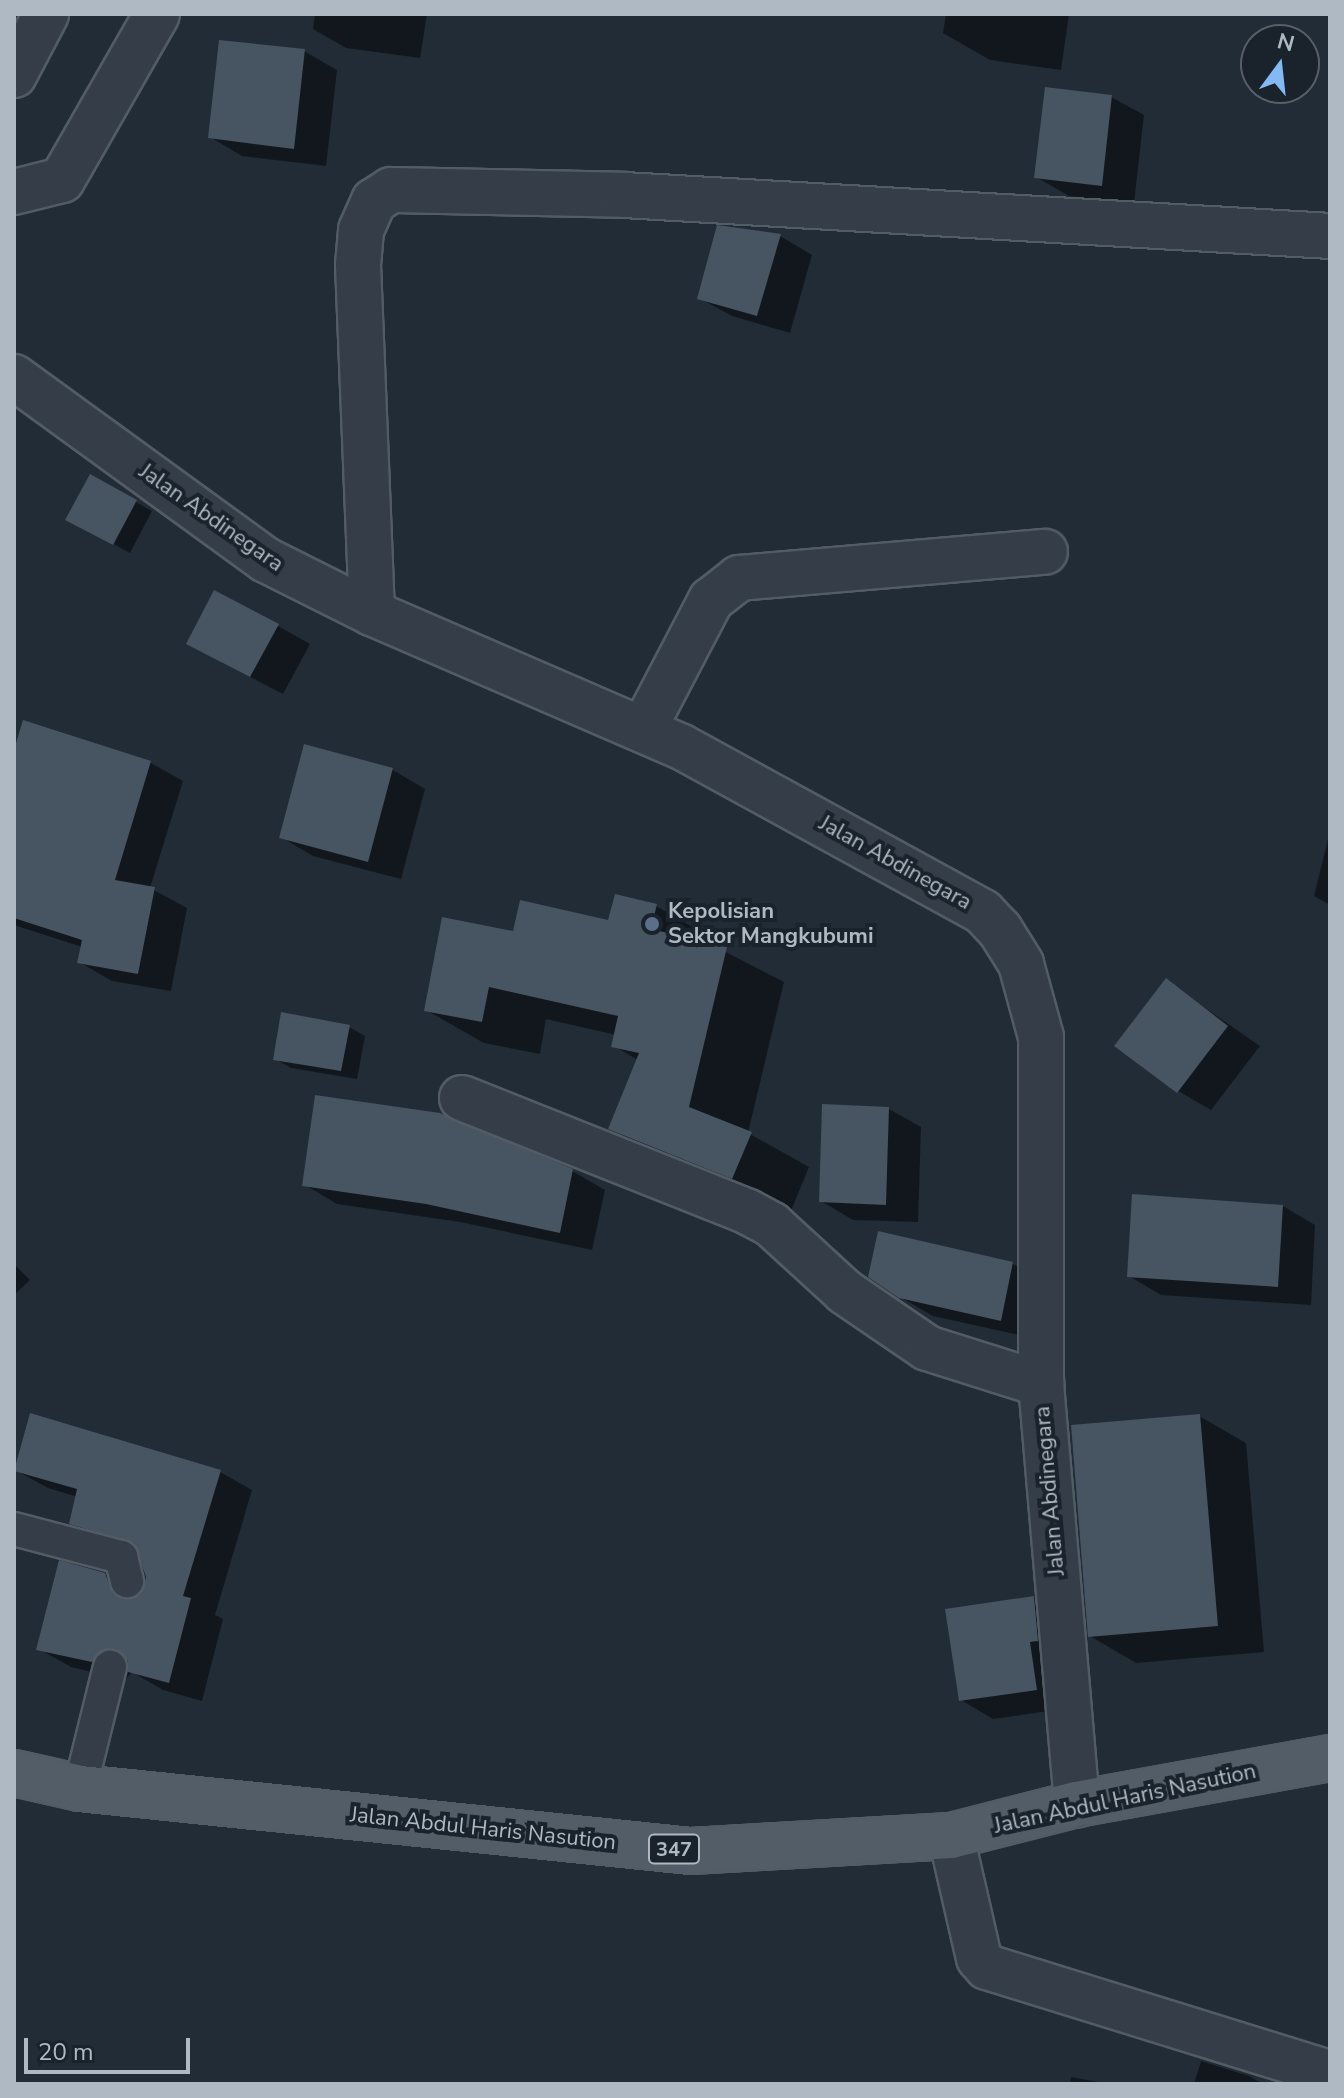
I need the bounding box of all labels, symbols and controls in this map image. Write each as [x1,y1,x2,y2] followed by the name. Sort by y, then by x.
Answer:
[1240,24,1320,104] north arrow
[1274,26,1298,59] text: N
[134,458,288,578] street label: Jalan Abdinegara
[814,810,976,916] street label: Jalan Abdinegara
[668,898,874,950] place label: Kepolisian Sektor Mangkubumi
[643,915,661,933] marker: Kepolisian Sektor Mangkubumi
[1029,1405,1071,1577] street label: Jalan Abdinegara
[992,1758,1258,1840] street label: Jalan Abdul Haris Nasution
[349,1802,617,1856] street label: Jalan Abdul Haris Nasution
[648,1833,700,1865] road number: 347
[28,2022,194,2072] scale bar
[38,2036,94,2068] text: 20 m

